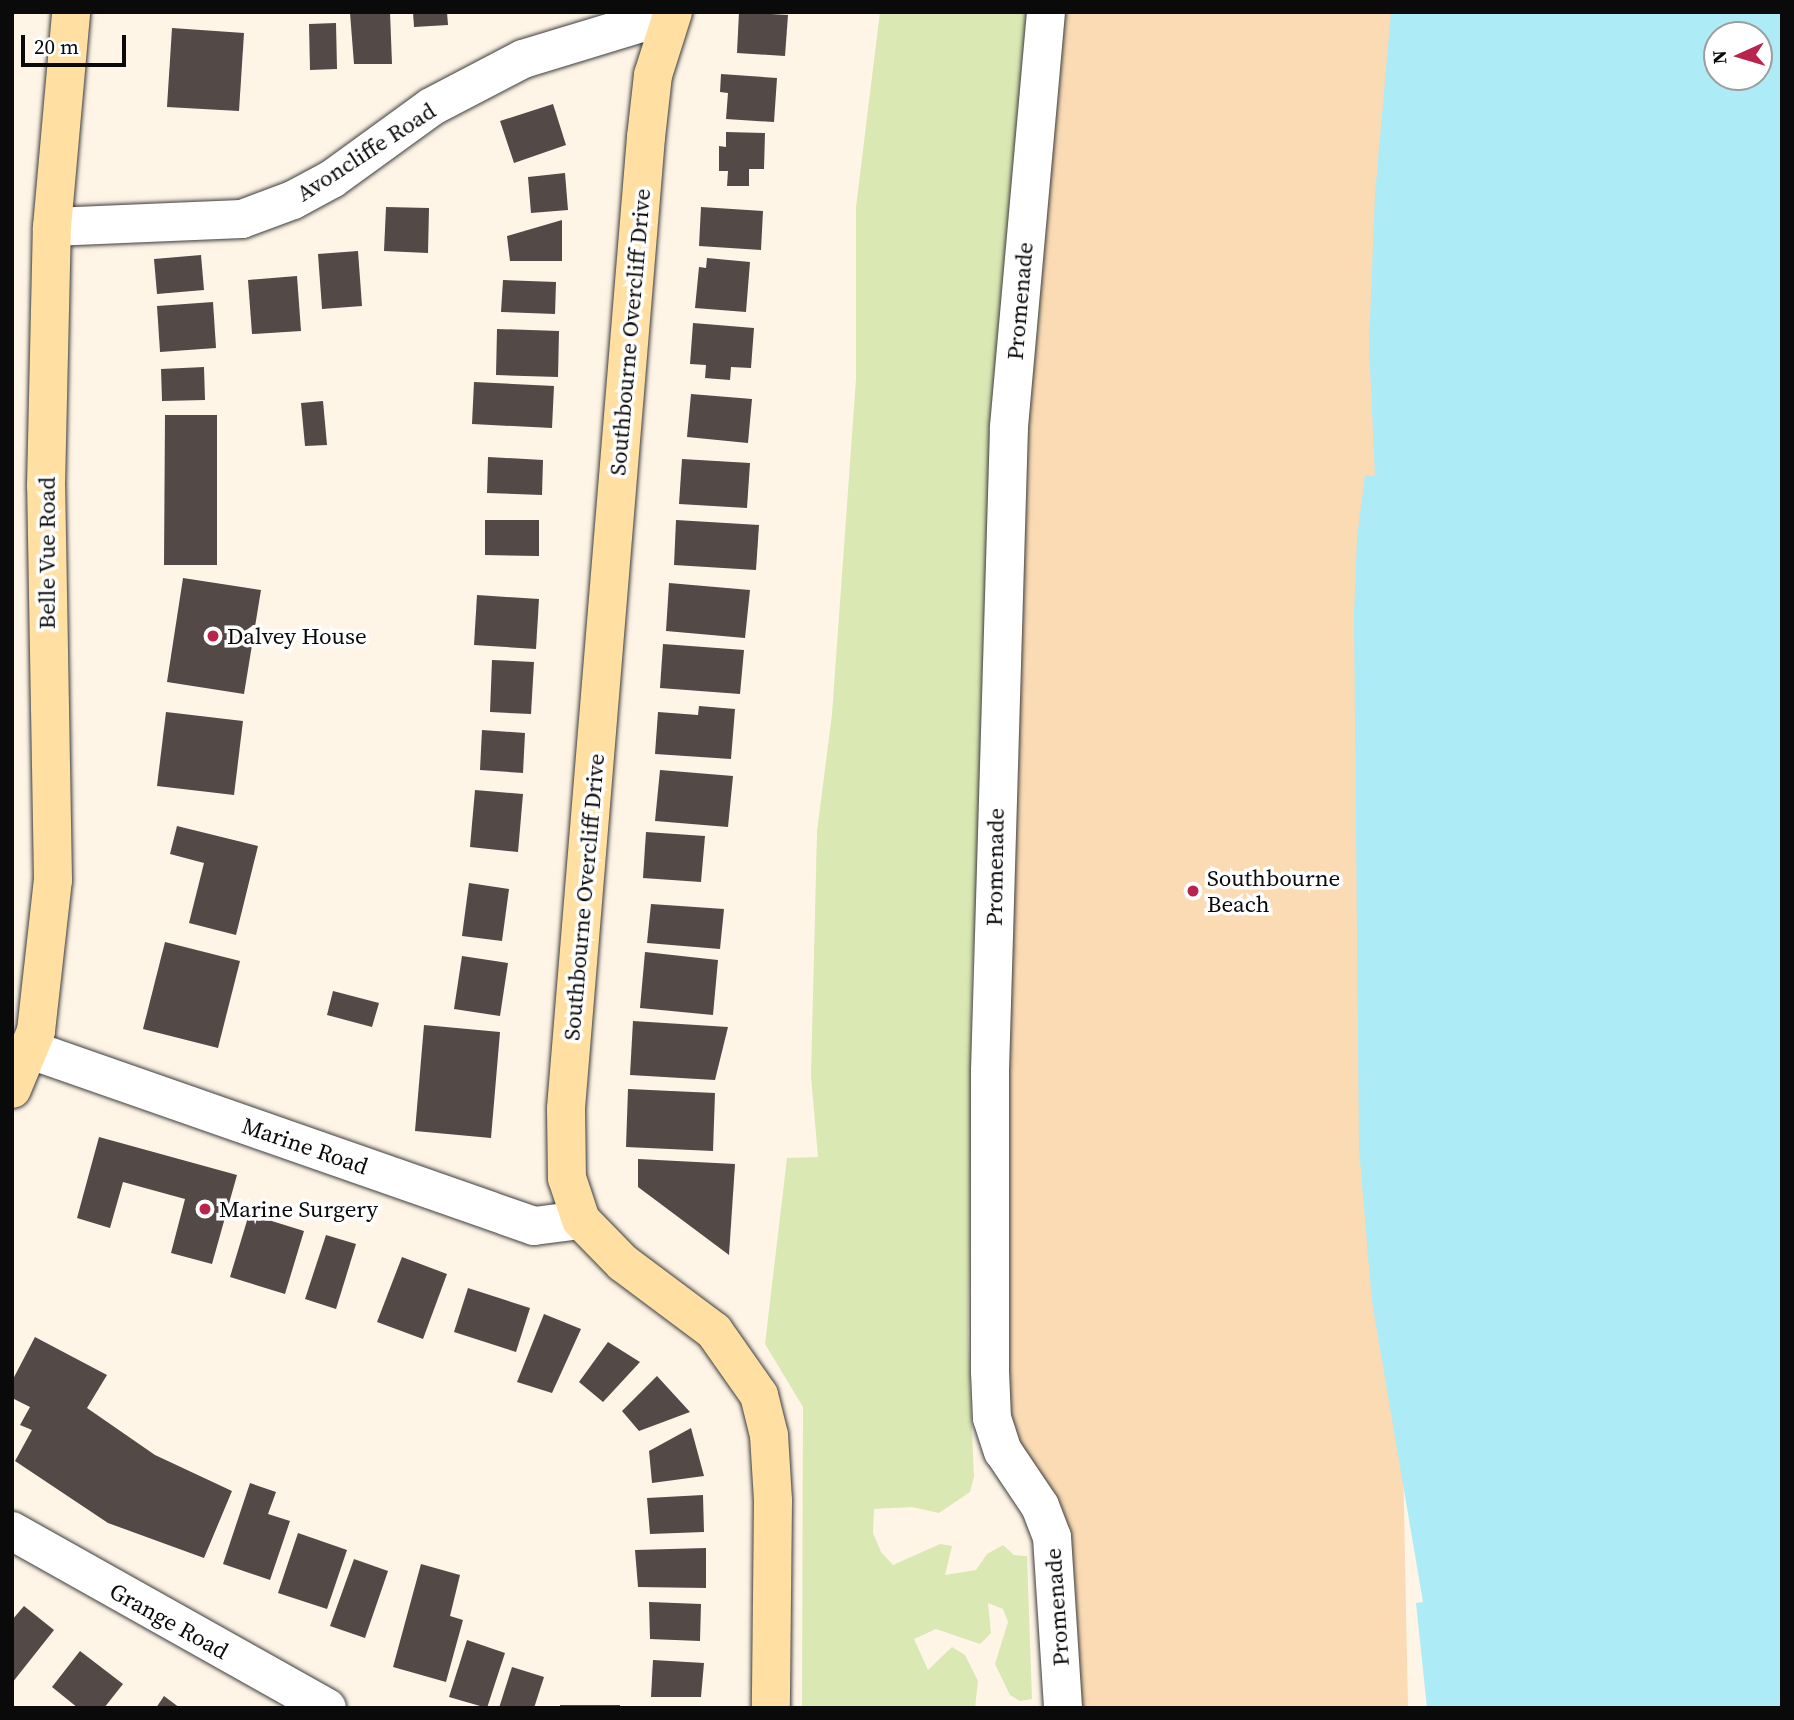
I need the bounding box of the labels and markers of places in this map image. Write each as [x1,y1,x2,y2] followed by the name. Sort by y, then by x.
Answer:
[227,622,367,650] place label: Dalvey House
[205,628,221,644] marker: Dalvey House
[1207,864,1340,918] place label: Southbourne Beach
[1185,883,1201,899] marker: Southbourne Beach
[219,1195,378,1223] place label: Marine Surgery
[197,1201,213,1217] marker: Marine Surgery

